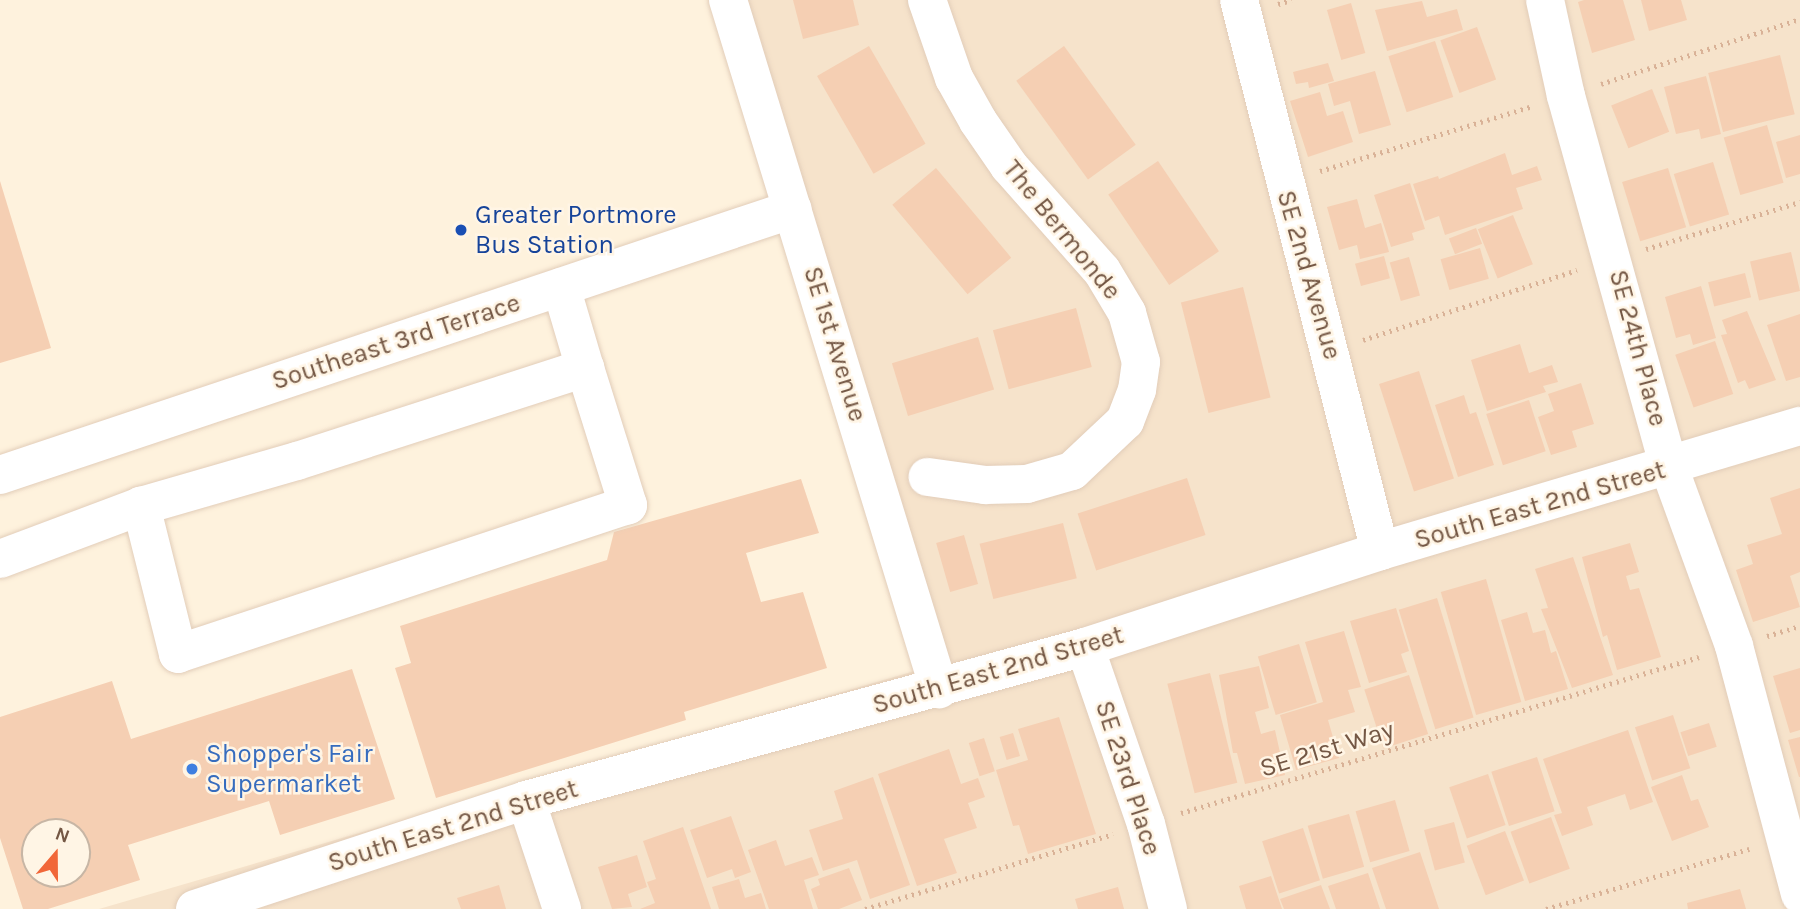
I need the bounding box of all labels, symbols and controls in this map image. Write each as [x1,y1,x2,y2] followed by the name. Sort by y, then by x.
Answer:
[996,154,1128,306] street label: The Bermonde
[1270,187,1348,363] street label: SE 2nd Avenue
[475,199,677,260] place label: Greater Portmore Bus Station
[453,222,469,238] marker: Greater Portmore Bus Station
[797,263,873,425] street label: SE 1st Avenue
[1602,266,1674,430] street label: SE 24th Place
[268,287,524,397] street label: Southeast 3rd Terrace
[1411,454,1669,556] street label: South East 2nd Street
[869,619,1127,721] street label: South East 2nd Street
[1088,697,1168,859] street label: SE 23rd Place
[1256,714,1398,784] street label: SE 21st Way
[206,738,373,800] place label: Shopper's Fair Supermarket
[184,761,200,777] marker: Shopper's Fair Supermarket
[324,773,582,879] street label: South East 2nd Street
[21,818,91,888] north arrow
[52,822,73,848] text: N

